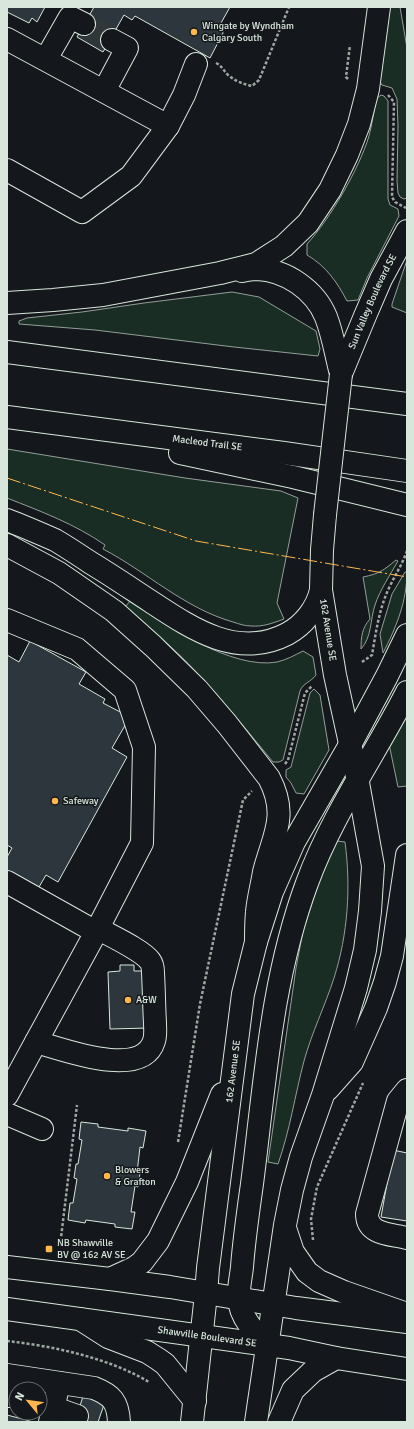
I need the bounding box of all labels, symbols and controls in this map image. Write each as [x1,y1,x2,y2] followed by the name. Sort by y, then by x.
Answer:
[202,20,294,44] place label: Wingate by Wyndham Calgary South
[189,27,199,37] marker: Wingate by Wyndham Calgary South
[346,252,400,351] street label: Sun Valley Boulevard SE
[172,433,243,454] street label: Macleod Trail SE
[317,598,339,662] street label: 162 Avenue SE
[63,795,99,807] place label: Safeway
[50,796,60,806] marker: Safeway
[136,994,157,1006] place label: A&W
[123,995,133,1005] marker: A&W
[223,1039,243,1104] street label: 162 Avenue SE
[115,1164,156,1188] place label: Blowers & Grafton
[102,1171,112,1181] marker: Blowers & Grafton
[57,1237,126,1261] place label: NB Shawville BV @ 162 AV SE
[44,1244,54,1254] marker: NB Shawville BV @ 162 AV SE
[157,1324,258,1349] street label: Shawville Boulevard SE
[8,1381,48,1421] north arrow
[12,1390,27,1403] text: N

